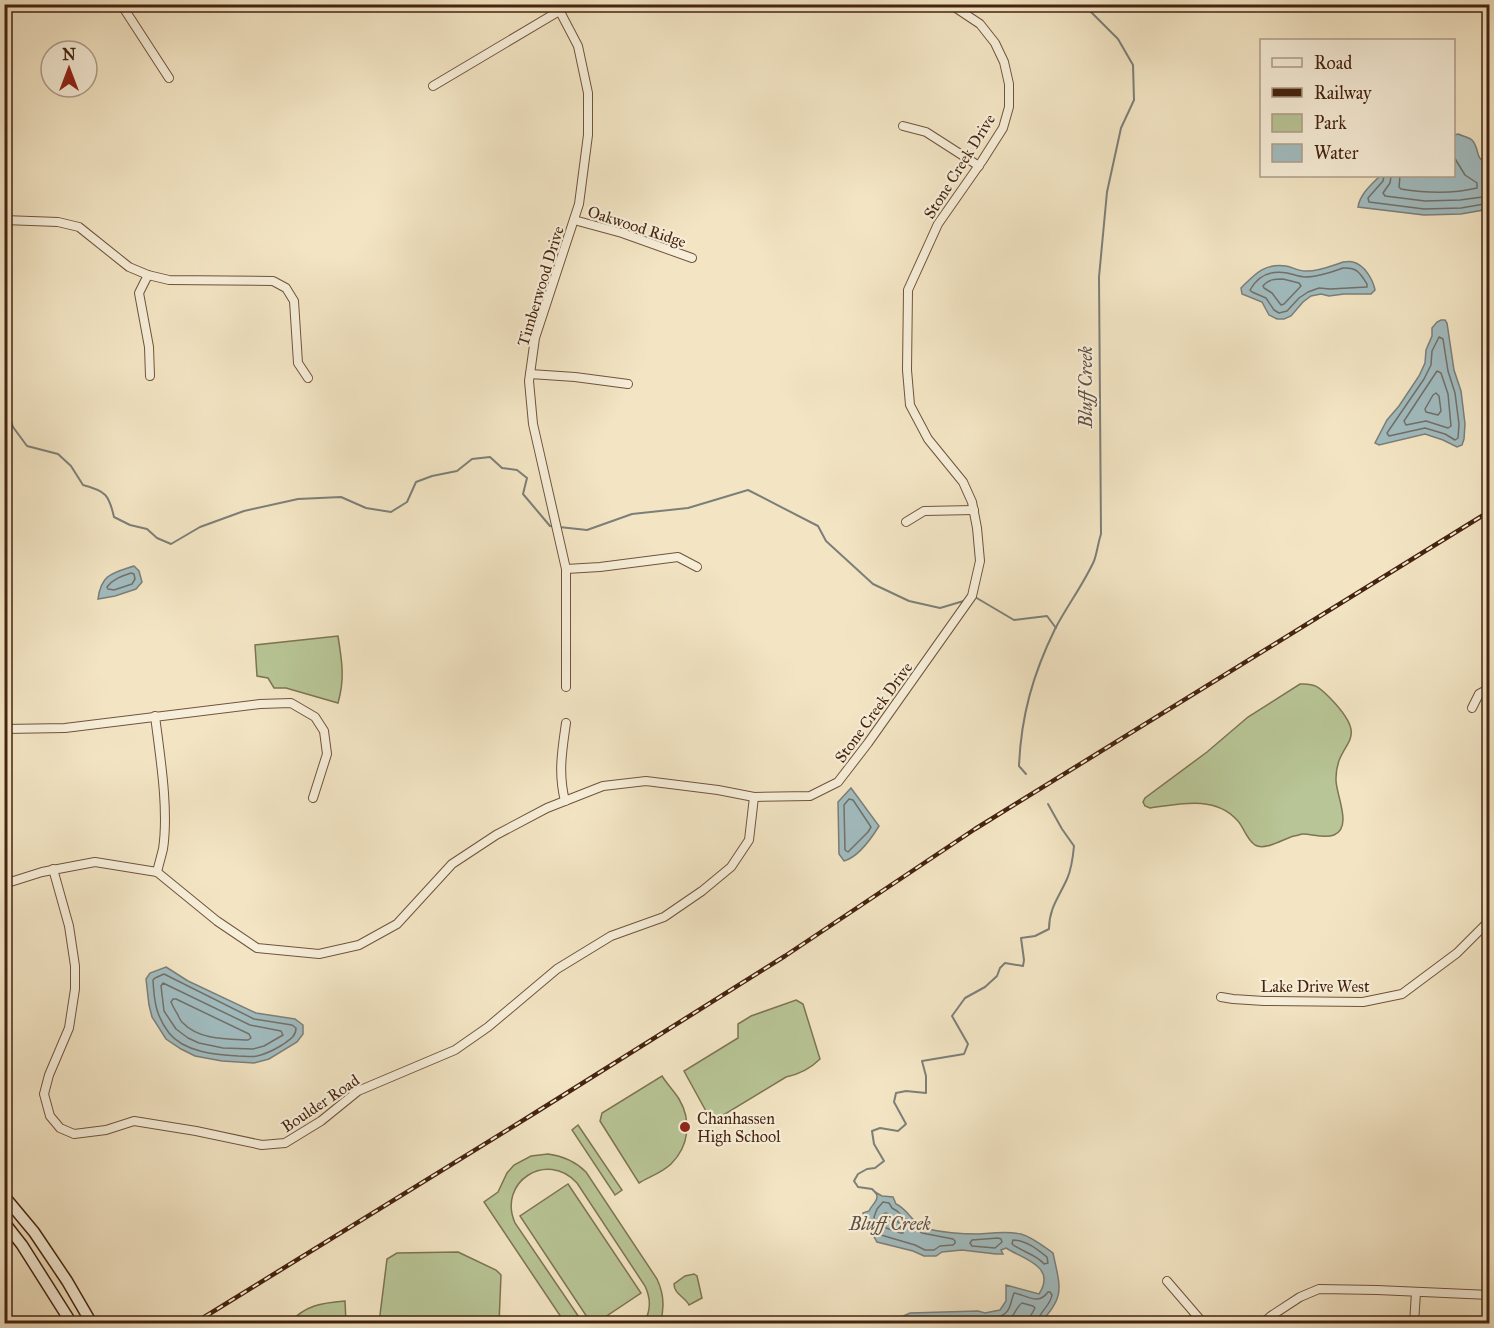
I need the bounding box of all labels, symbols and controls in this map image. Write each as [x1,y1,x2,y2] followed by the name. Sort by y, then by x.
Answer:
[39,39,99,99] north arrow
[1260,39,1455,177] legend
[62,45,76,64] text: N
[1314,52,1352,74] text: Road
[1314,82,1372,104] text: Railway
[920,110,999,222] street label: Stone Creek Drive
[1314,112,1347,134] text: Park
[1314,142,1359,164] text: Water
[585,202,689,252] street label: Oakwood Ridge
[513,224,568,348] street label: Timberwood Drive
[1075,346,1097,429] water label: Bluff Creek
[831,658,916,766] street label: Stone Creek Drive
[1260,977,1370,996] street label: Lake Drive West
[278,1070,363,1136] street label: Boulder Road
[697,1109,781,1147] place label: Chanhassen High School
[678,1120,692,1134] marker: Chanhassen High School
[848,1213,931,1235] water label: Bluff Creek

